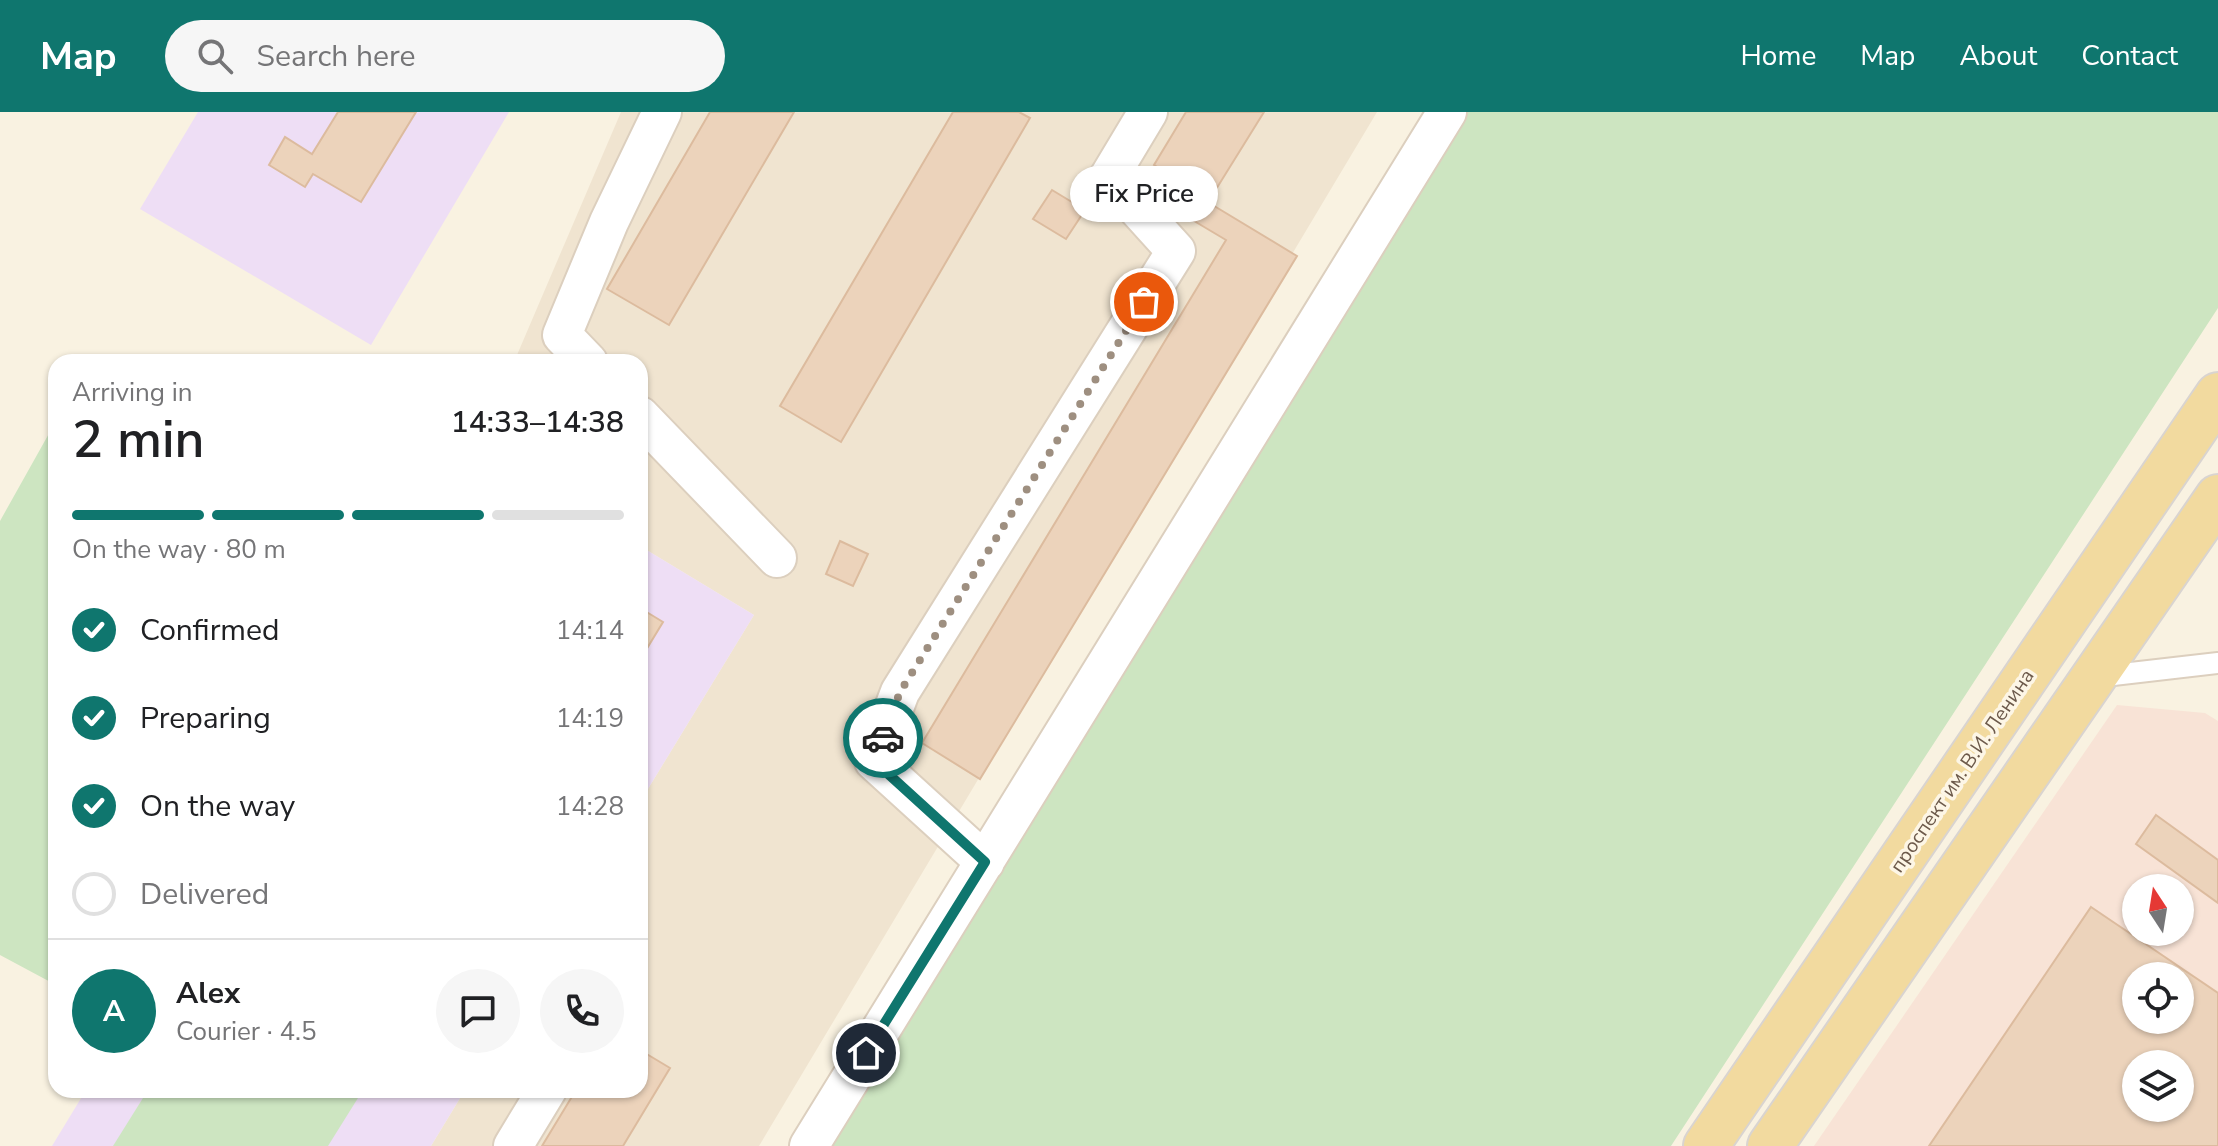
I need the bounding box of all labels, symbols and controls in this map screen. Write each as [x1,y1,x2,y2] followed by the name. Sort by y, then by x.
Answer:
[165,20,725,92] search box
[40,31,117,82] text: Map
[193,34,237,78] icon: search
[257,36,416,77] text: Search here
[1741,37,1816,75] text: Home
[1860,37,1915,75] text: Map
[1959,37,2037,75] text: About
[2081,37,2178,75] text: Contact
[1070,166,1218,222] callout: Fix Price
[1094,176,1194,211] text: Fix Price
[1110,268,1178,336] pin
[1122,280,1166,324] icon: bag
[72,375,193,410] text: Arriving in
[451,402,624,443] text: 14:33–14:38
[72,404,205,475] text: 2 min
[72,532,286,567] text: On the way · 80 m
[72,608,116,652] icon: check
[140,610,280,651] text: Confirmed
[556,613,624,648] text: 14:14
[1884,664,2040,878] street label: проспект им. В.И. Ленина
[72,696,116,740] icon: check
[140,698,271,739] text: Preparing
[843,698,923,778] courier
[556,701,624,736] text: 14:19
[861,716,905,760] icon: car
[72,784,116,828] icon: check
[140,786,295,827] text: On the way
[556,789,624,824] text: 14:28
[140,874,269,915] text: Delivered
[2122,874,2194,946] north arrow
[2122,874,2194,1122] map controls
[2122,962,2194,1034] button: locate
[436,969,520,1053] button: chat
[540,969,624,1053] button: phone
[176,973,240,1014] text: Alex
[103,991,125,1032] text: A
[176,1014,317,1049] text: Courier · 4.5
[832,1019,900,1087] pin
[844,1031,888,1075] icon: home
[2122,1050,2194,1122] button: layers

